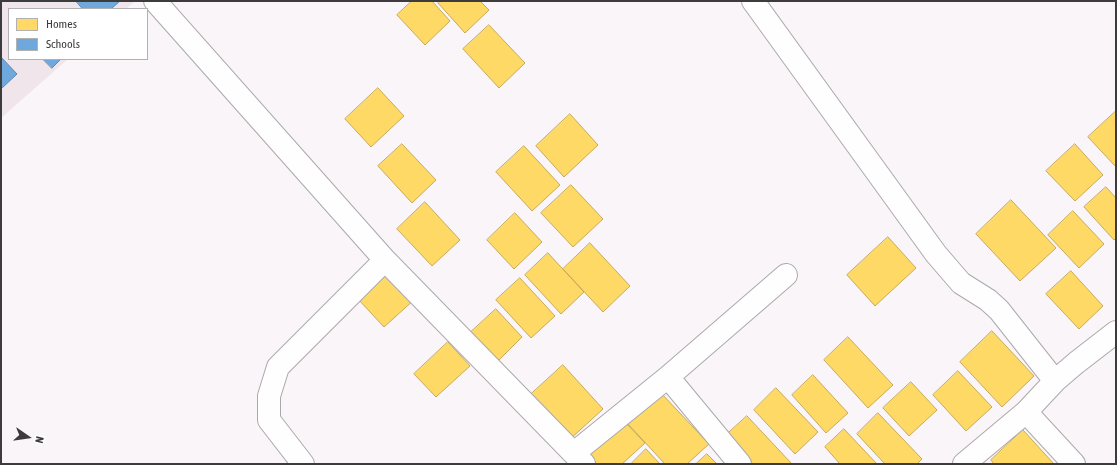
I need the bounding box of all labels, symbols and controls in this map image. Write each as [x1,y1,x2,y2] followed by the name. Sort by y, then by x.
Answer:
[8,8,148,60] legend
[46,17,77,31] text: Homes
[46,37,80,51] text: Schools
[8,417,48,457] north arrow
[33,435,46,444] text: N

